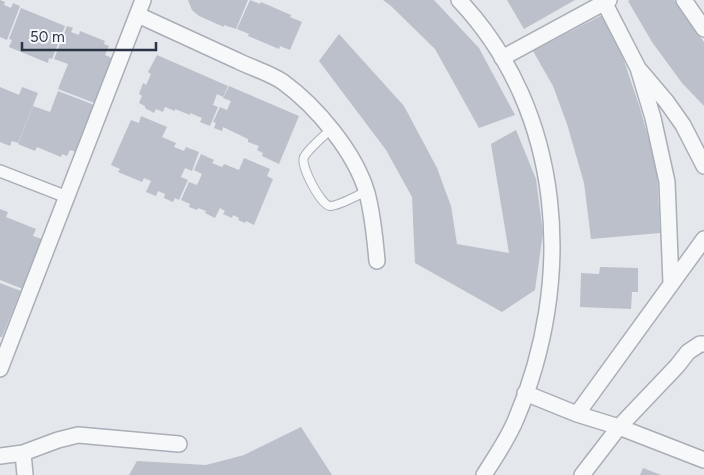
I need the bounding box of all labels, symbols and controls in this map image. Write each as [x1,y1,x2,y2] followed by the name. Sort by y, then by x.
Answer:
[22,20,156,52] scale bar
[30,28,65,46] text: 50 m

